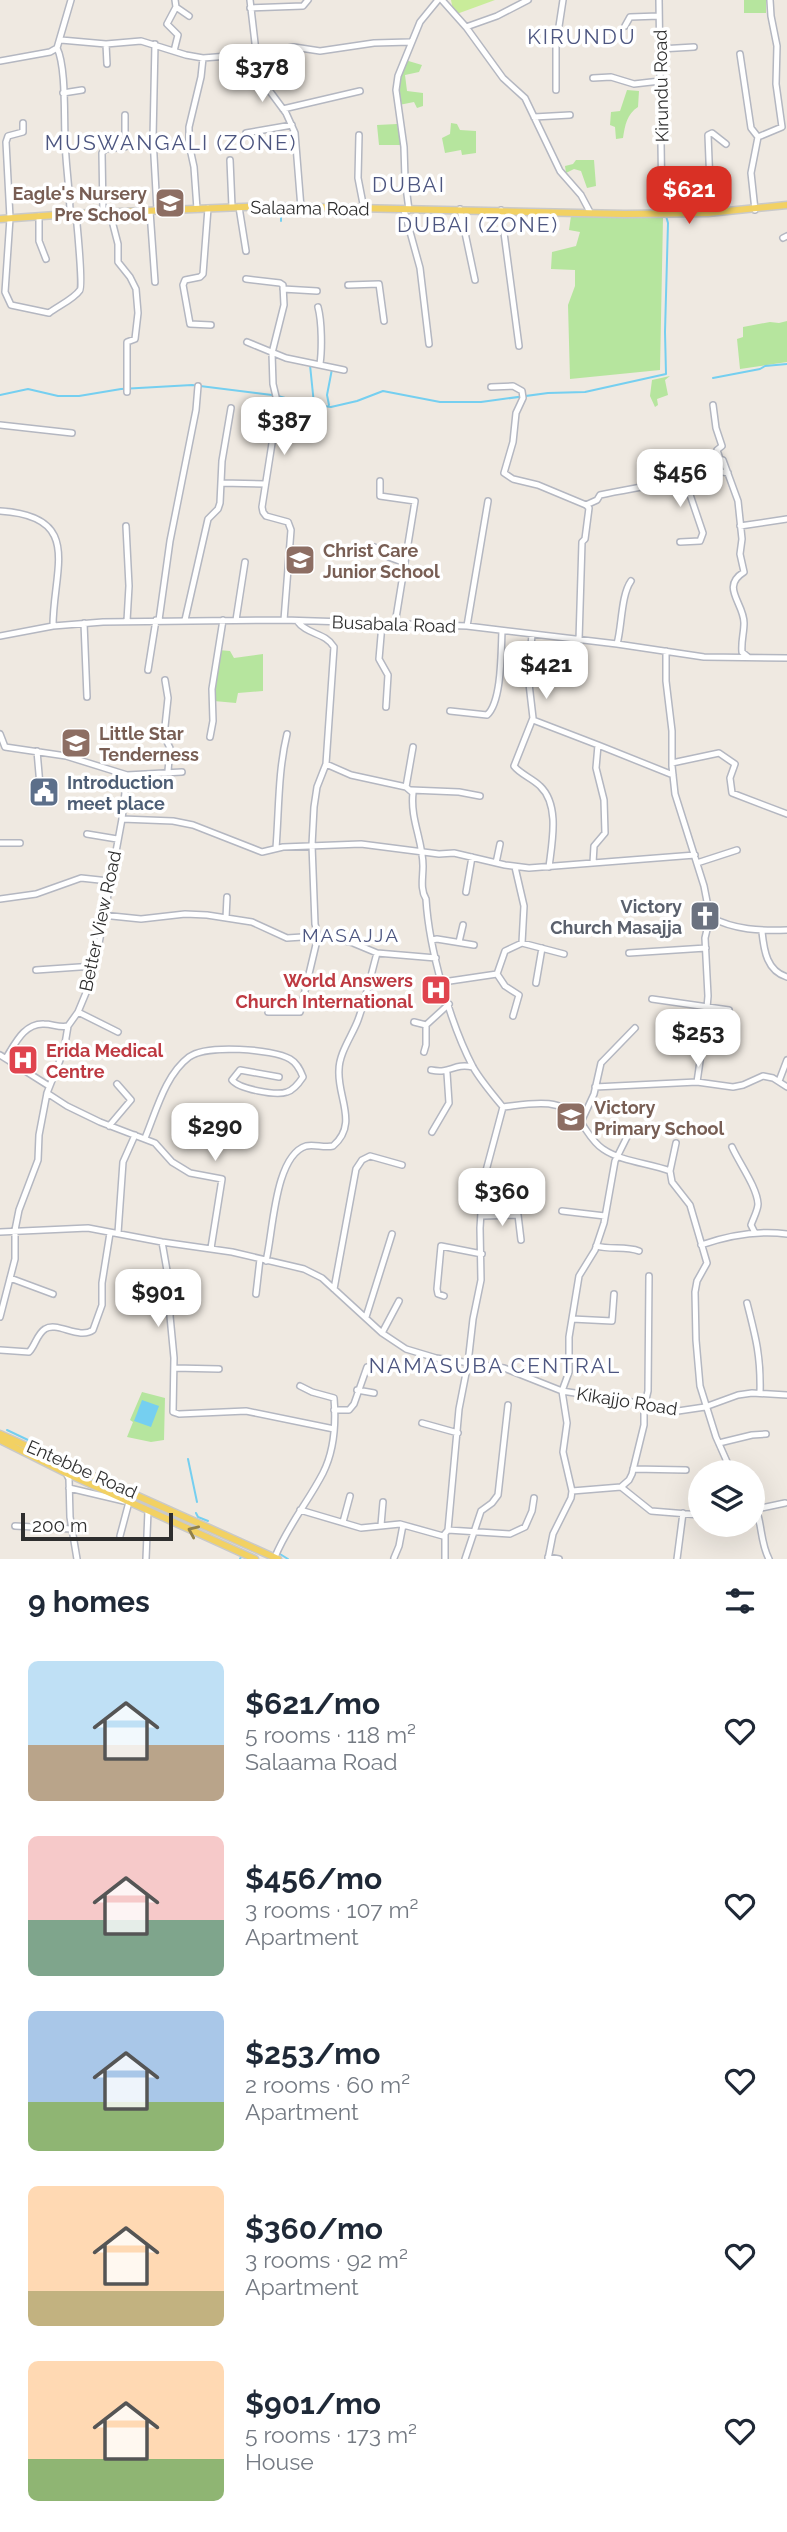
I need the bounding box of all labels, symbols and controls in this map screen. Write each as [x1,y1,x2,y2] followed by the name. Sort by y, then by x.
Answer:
[527,24,637,49] district label: KIRUNDU
[650,29,672,143] street label: Kirundu Road
[221,44,303,104] pin: $378
[235,53,289,80] text: $378
[45,130,297,155] district label: MUSWANGALI (ZONE)
[648,166,730,226] pin: $621
[372,172,446,197] district label: DUBAI
[663,175,715,202] text: $621
[13,183,147,225] place label: Eagle's Nursery Pre School
[153,186,187,220] school or university icon: Eagle's Nursery Pre School
[250,196,370,220] street label: Salaama Road
[397,212,559,237] district label: DUBAI (ZONE)
[243,398,325,457] pin: $387
[257,406,311,433] text: $387
[639,449,721,509] pin: $456
[653,458,707,485] text: $456
[323,540,440,582] place label: Christ Care Junior School
[283,543,317,577] school or university icon: Christ Care Junior School
[331,611,457,637] street label: Busabala Road
[505,642,587,701] pin: $421
[520,650,572,677] text: $421
[99,723,199,765] place label: Little Star Tenderness
[59,726,93,760] school or university icon: Little Star Tenderness
[67,772,174,814] place label: Introduction meet place
[27,775,61,809] public building icon: Introduction meet place
[75,849,125,993] street label: Better View Road
[550,896,682,938] place label: Victory Church Masajja
[688,899,722,933] church icon: Victory Church Masajja
[302,924,400,946] district label: MASAJJA
[236,970,413,1012] place label: World Answers Church International
[419,973,453,1007] hospital icon: World Answers Church International
[657,1010,739,1069] pin: $253
[671,1018,725,1045] text: $253
[46,1040,163,1082] place label: Erida Medical Centre
[6,1043,40,1077] hospital icon: Erida Medical Centre
[594,1097,724,1139] place label: Victory Primary School
[554,1100,588,1134] school or university icon: Victory Primary School
[174,1104,256,1163] pin: $290
[187,1112,243,1139] text: $290
[461,1168,543,1228] pin: $360
[474,1177,530,1204] text: $360
[117,1270,199,1329] pin: $901
[131,1278,185,1305] text: $901
[369,1353,621,1378] district label: NAMASUBA CENTRAL
[575,1383,679,1419] street label: Kikajjo Road
[24,1435,140,1503] street label: Entebbe Road
[688,1460,765,1537] map controls
[688,1460,765,1537] button: layers
[21,1510,173,1542] scale bar
[32,1514,87,1536] text: 200 m
[188,1525,200,1539] one-way arrow
[721,1582,759,1620] icon: filters
[28,1584,150,1619] text: 9 homes
[245,1686,380,1721] text: $621/mo
[84,1689,168,1773] icon: home
[721,1712,759,1750] icon: heart
[245,1721,416,1748] text: 5 rooms · 118 m²
[245,1748,398,1775] text: Salaama Road
[245,1861,382,1896] text: $456/mo
[84,1864,168,1948] icon: home
[721,1887,759,1925] icon: heart
[245,1896,419,1923] text: 3 rooms · 107 m²
[245,1923,359,1950] text: Apartment
[245,2036,380,2071] text: $253/mo
[84,2039,168,2123] icon: home
[721,2062,759,2100] icon: heart
[245,2071,410,2098] text: 2 rooms · 60 m²
[245,2098,359,2125] text: Apartment
[245,2211,383,2246] text: $360/mo
[84,2214,168,2298] icon: home
[721,2237,759,2275] icon: heart
[245,2246,408,2273] text: 3 rooms · 92 m²
[245,2273,359,2300] text: Apartment
[245,2386,381,2421] text: $901/mo
[84,2389,168,2473] icon: home
[721,2412,759,2450] icon: heart
[245,2421,417,2448] text: 5 rooms · 173 m²
[245,2448,314,2475] text: House

